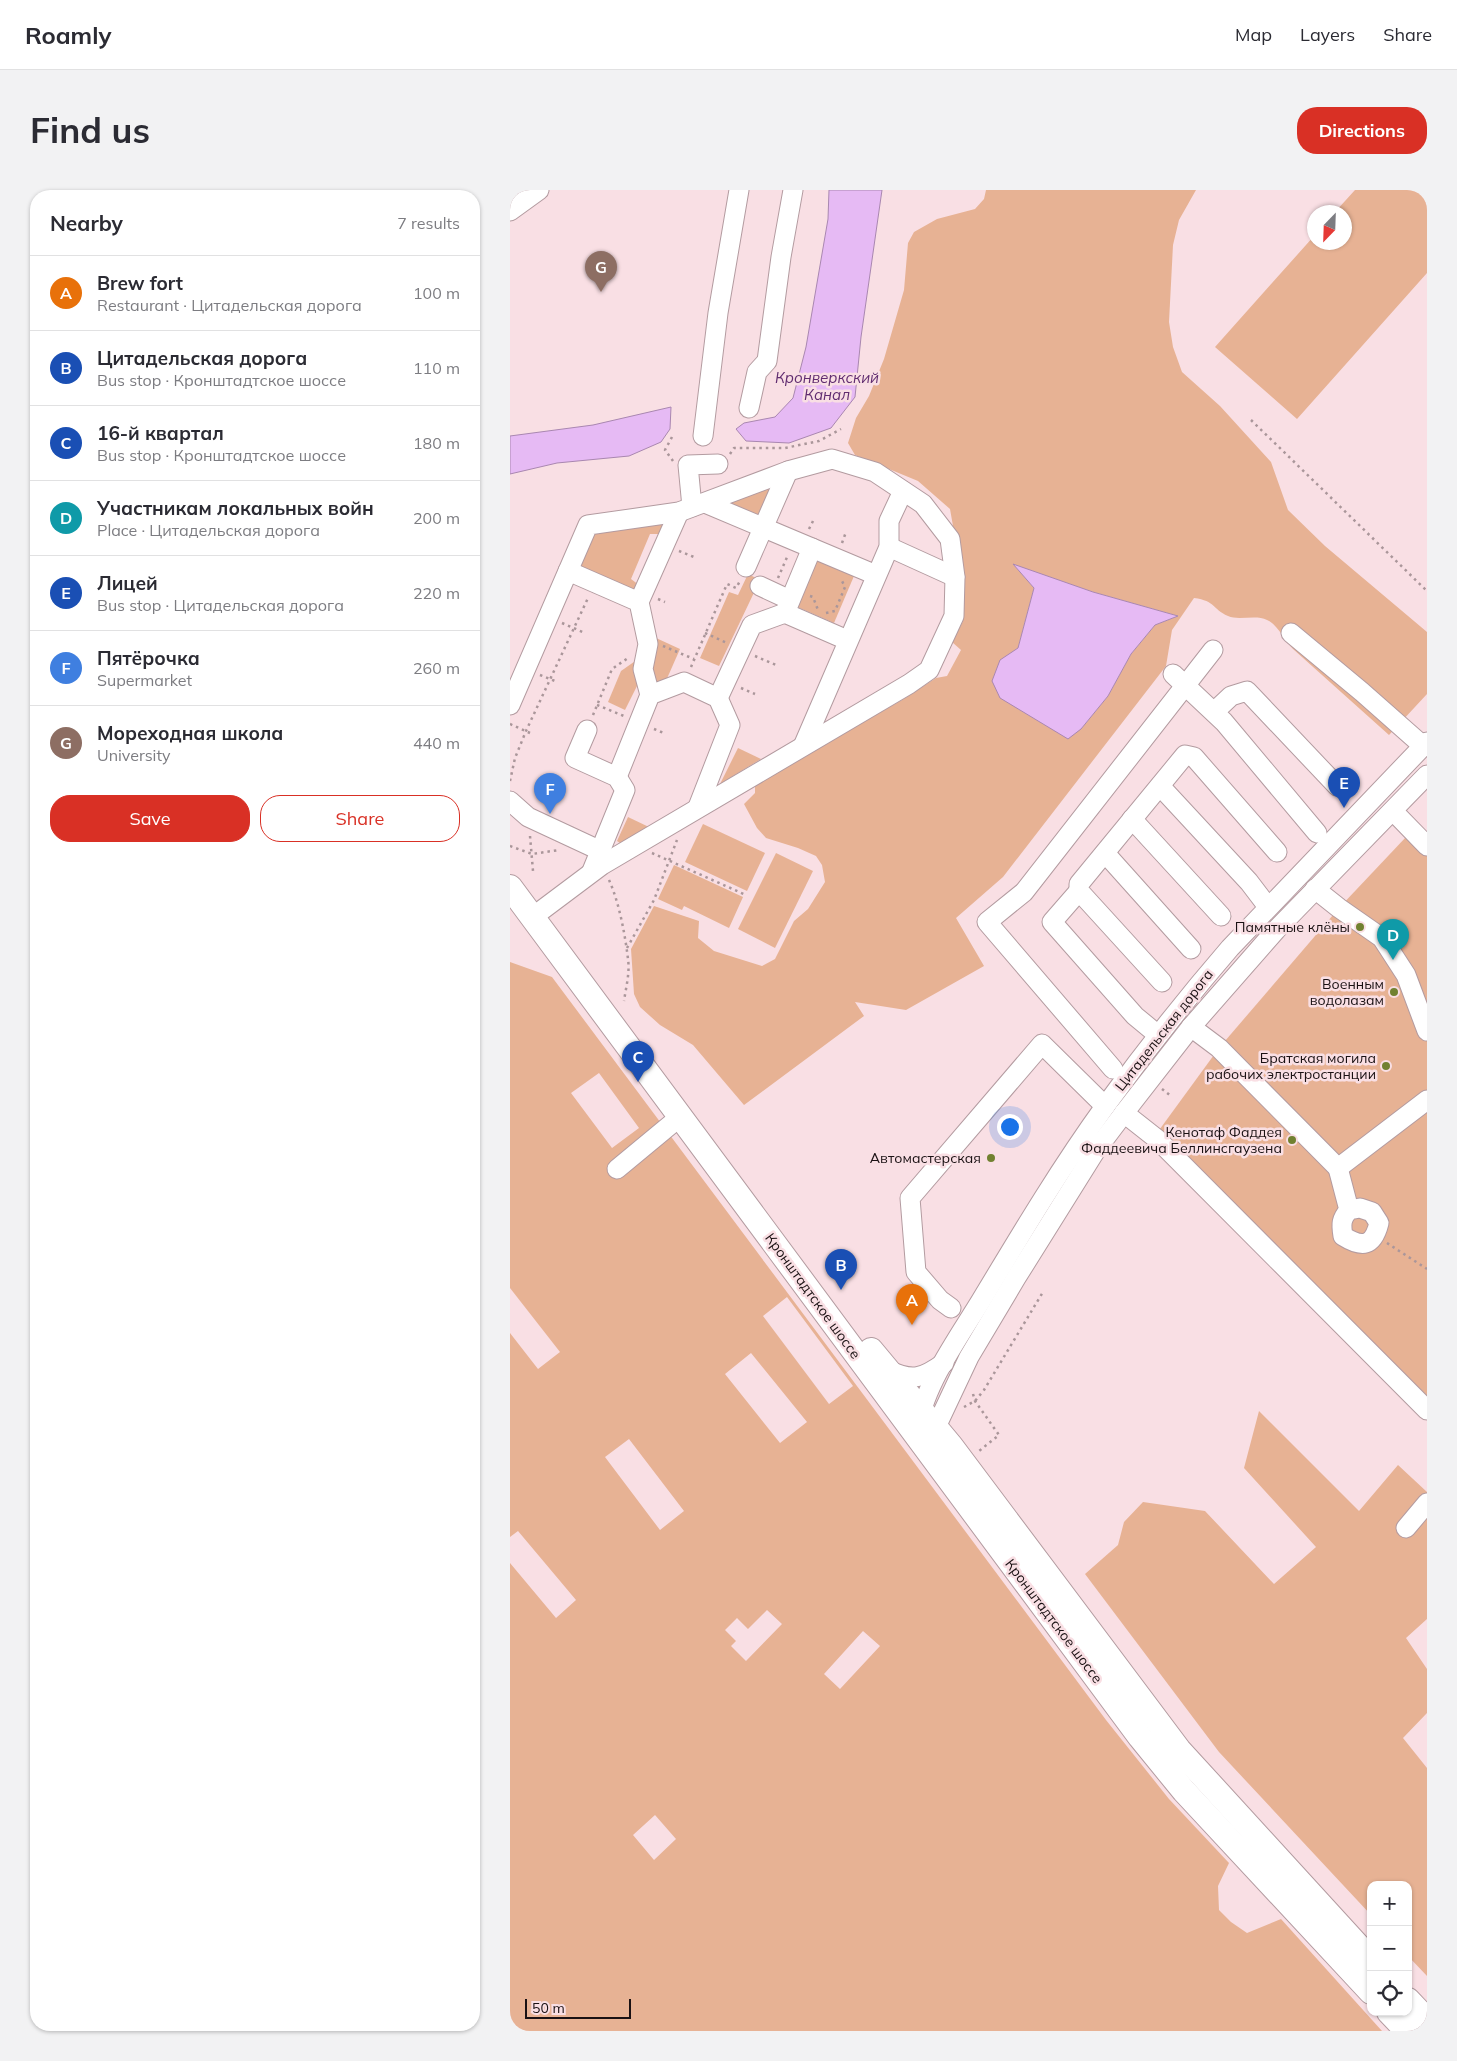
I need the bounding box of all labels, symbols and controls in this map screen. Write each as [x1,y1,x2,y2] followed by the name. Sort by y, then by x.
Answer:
[25,20,112,50] text: Roamly
[1235,23,1272,46] text: Map
[1300,23,1355,46] text: Layers
[1383,23,1432,46] text: Share
[1297,107,1427,154] button: Directions
[30,108,150,152] text: Find us
[1307,205,1352,250] north arrow
[50,210,123,236] text: Nearby
[397,213,460,233] text: 7 results
[585,251,617,292] pin: G
[97,271,183,295] text: Brew fort
[60,283,72,303] text: A
[413,283,460,303] text: 100 m
[97,295,362,315] text: Restaurant · Цитадельская дорога
[97,346,307,370] text: Цитадельская дорога
[60,358,72,378] text: B
[413,358,460,378] text: 110 m
[775,368,879,404] water label: Кронверкский Канал
[97,370,346,390] text: Bus stop · Кронштадтское шоссе
[97,421,224,445] text: 16-й квартал
[61,433,71,453] text: C
[413,433,460,453] text: 180 m
[97,445,346,465] text: Bus stop · Кронштадтское шоссе
[97,496,374,520] text: Участникам локальных войн
[60,508,72,528] text: D
[413,508,460,528] text: 200 m
[97,520,320,540] text: Place · Цитадельская дорога
[97,571,158,595] text: Лицей
[61,583,71,603] text: E
[413,583,460,603] text: 220 m
[97,595,344,615] text: Bus stop · Цитадельская дорога
[97,646,200,670] text: Пятёрочка
[61,658,71,678] text: F
[413,658,460,678] text: 260 m
[97,670,192,690] text: Supermarket
[97,721,283,745] text: Мореходная школа
[60,733,72,753] text: G
[413,733,460,753] text: 440 m
[97,745,171,765] text: University
[1328,767,1360,808] pin: E
[534,773,566,814] pin: F
[50,795,250,842] button: Save
[260,795,460,842] button: Share
[1235,918,1350,936] place label: Памятные клёны
[1377,919,1409,960] pin: D
[1354,921,1366,933] marker: Памятные клёны
[1111,966,1217,1094] street label: Цитадельская дорога
[1310,975,1384,1009] place label: Военным водолазам
[1388,986,1400,998] marker: Военным водолазам
[622,1041,654,1082] pin: C
[1206,1049,1376,1083] place label: Братская могила рабочих электростанции
[1380,1060,1392,1072] marker: Братская могила рабочих электростанции
[997,1114,1023,1140] your location
[1081,1123,1282,1157] place label: Кенотаф Фаддея Фаддеевича Беллинсгаузена
[1286,1134,1298,1146] marker: Кенотаф Фаддея Фаддеевича Беллинсгаузена
[870,1149,981,1167] place label: Автомастерская
[985,1152,997,1164] marker: Автомастерская
[761,1230,865,1363] street label: Кронштадтское шоссе
[825,1249,857,1290] pin: B
[896,1284,928,1325] pin: A
[1001,1555,1107,1687] street label: Кронштадтское шоссе
[1367,1881,1412,2016] map controls
[1367,1881,1412,1926] button: +
[1367,1926,1412,1971] button: −
[1367,1971,1412,2016] button: locate
[525,1996,631,2019] scale bar
[532,1999,565,2017] text: 50 m

